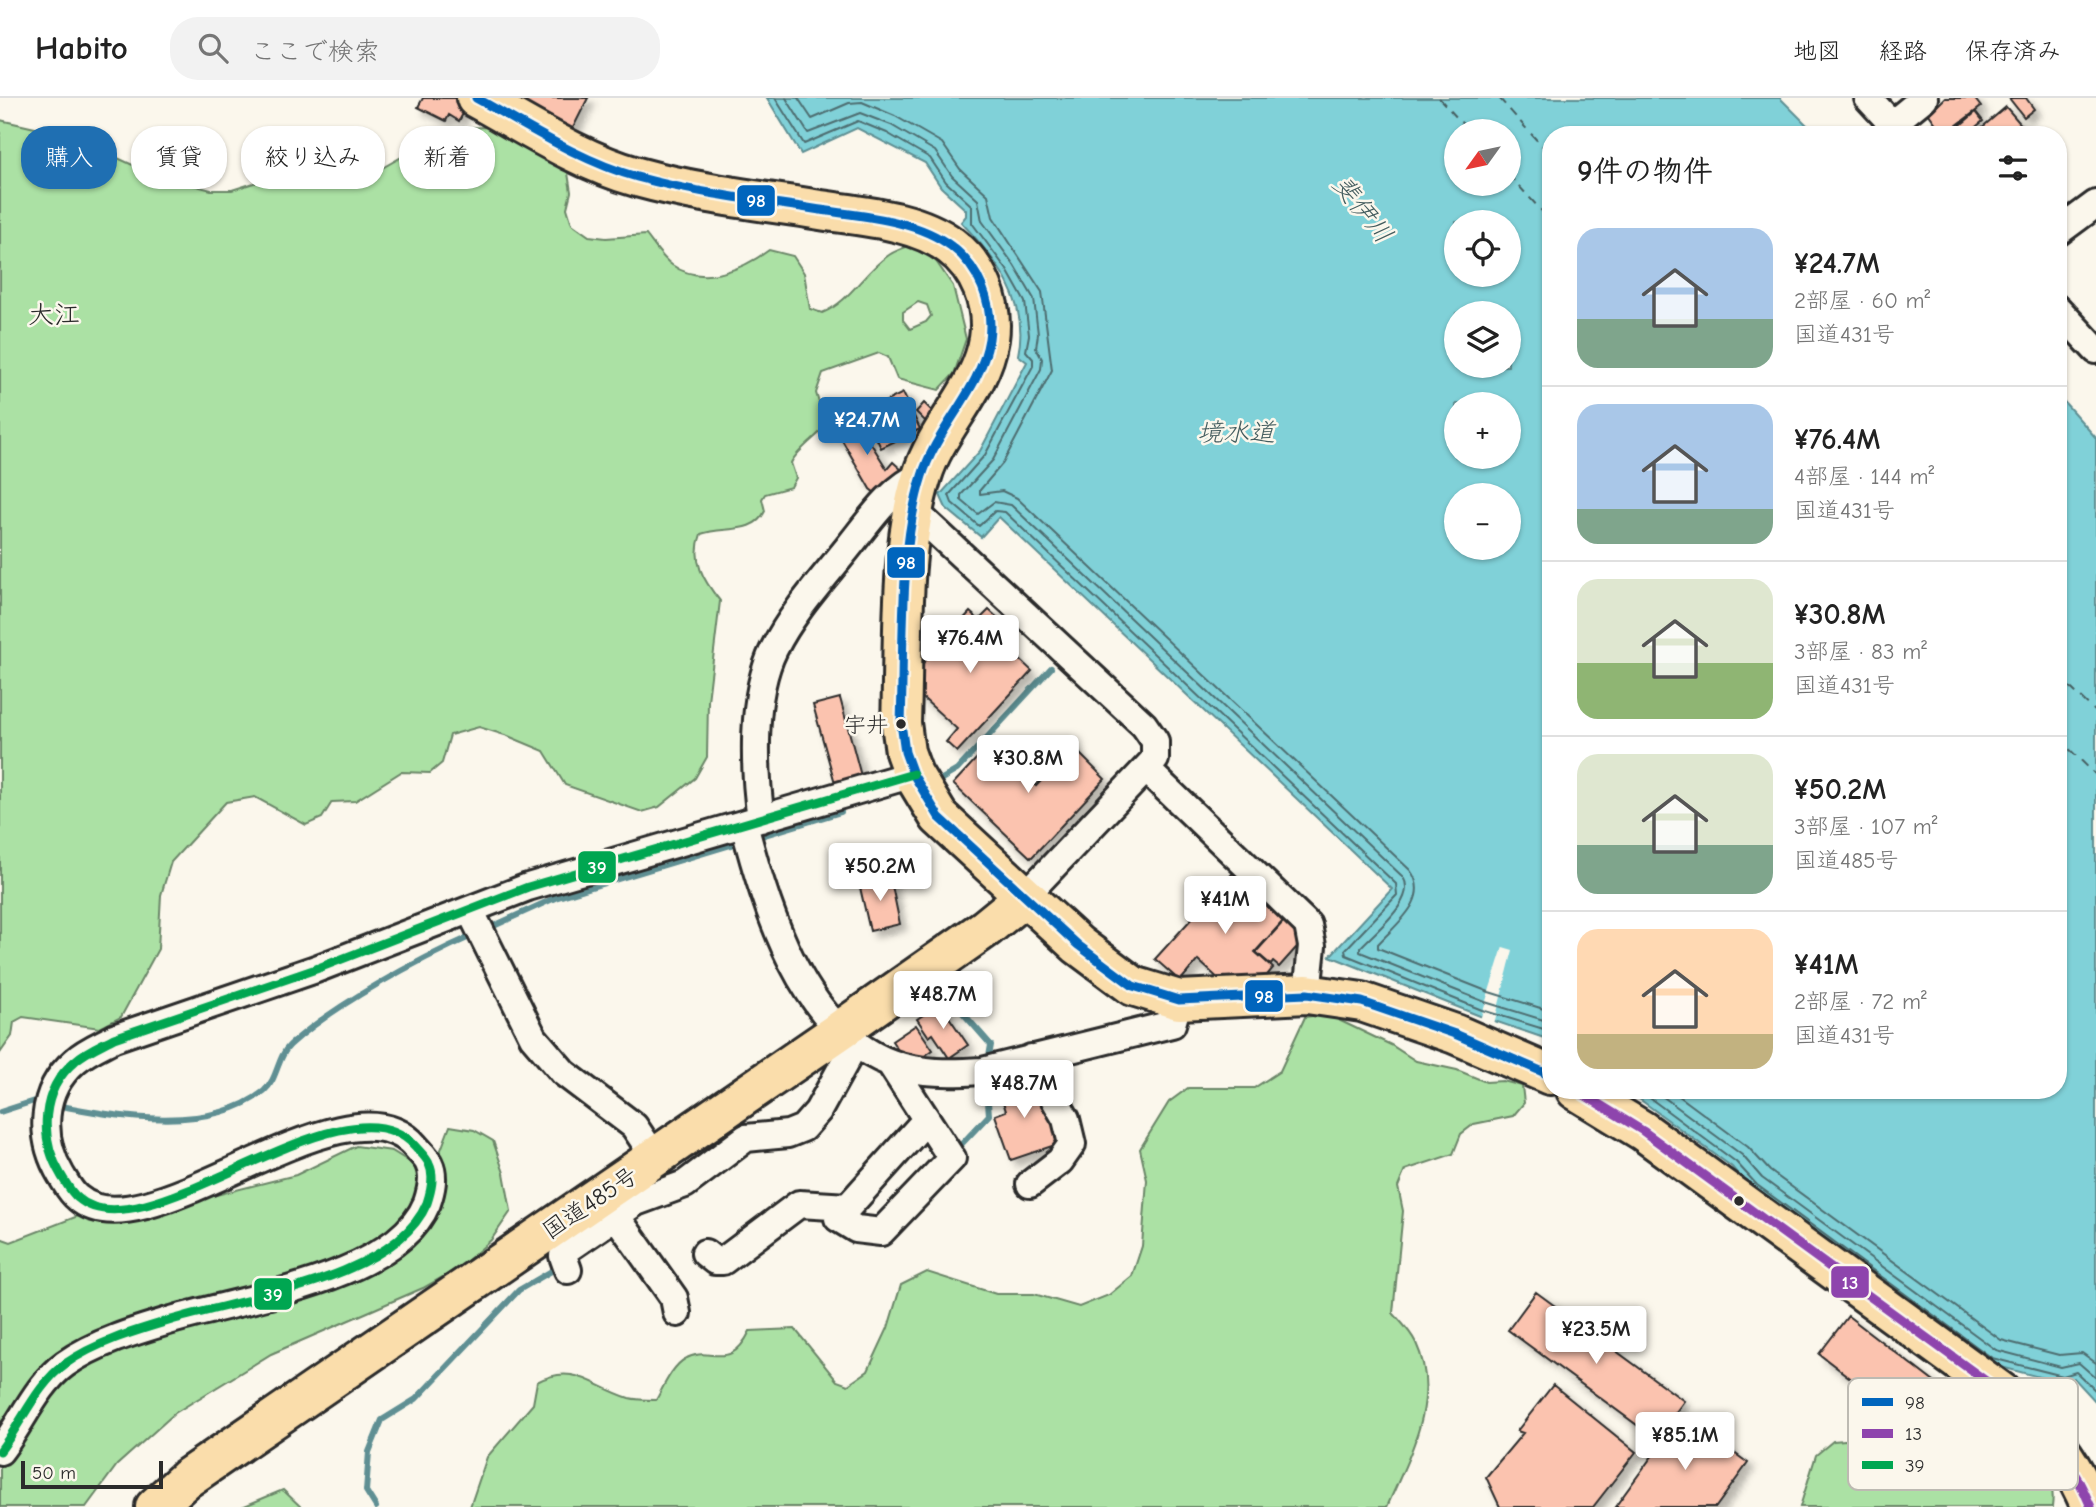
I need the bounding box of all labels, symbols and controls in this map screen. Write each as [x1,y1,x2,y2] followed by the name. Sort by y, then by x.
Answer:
[170,17,660,80] search box
[35,29,128,67] text: Habito
[194,29,232,67] icon: search
[250,37,380,67] text: ここで検索
[1793,37,1841,65] text: 地図
[1879,37,1927,65] text: 経路
[1965,37,2061,65] text: 保存済み
[1444,119,1521,196] north arrow
[1444,119,1521,560] map controls
[21,126,117,189] chip: 購入
[131,126,227,189] chip: 賃貸
[241,126,385,189] chip: 絞り込み
[399,126,495,189] chip: 新着
[1994,149,2032,187] icon: filters
[1577,154,1713,189] text: 9件の物件
[1326,170,1398,249] water label: 斐伊川
[736,184,776,217] line badge: 98
[746,190,766,212] text: 98
[1444,210,1521,287] button: locate
[1794,246,1880,281] text: ¥24.7M
[1633,256,1717,340] icon: home
[1794,287,1930,314] text: 2部屋 · 60 m²
[28,300,80,330] district label: 大江
[1444,301,1521,378] button: layers
[1794,321,1895,348] text: 国道431号
[1444,392,1521,469] button: +
[810,398,924,457] pin: ¥24.7M
[834,406,900,433] text: ¥24.7M
[1197,418,1277,448] water label: 境水道
[1794,422,1880,457] text: ¥76.4M
[1633,432,1717,516] icon: home
[1794,463,1934,490] text: 4部屋 · 144 m²
[1444,483,1521,560] button: −
[1794,497,1895,524] text: 国道431号
[886,546,926,579] line badge: 98
[896,552,916,574] text: 98
[1794,597,1886,632] text: ¥30.8M
[1633,607,1717,691] icon: home
[913,616,1027,675] pin: ¥76.4M
[937,624,1003,651] text: ¥76.4M
[1794,638,1927,665] text: 3部屋 · 83 m²
[1794,672,1895,699] text: 国道431号
[844,712,888,738] place label: 宇井
[894,717,908,731] marker: 宇井
[971,736,1085,795] pin: ¥30.8M
[993,744,1063,771] text: ¥30.8M
[1794,772,1886,807] text: ¥50.2M
[1633,782,1717,866] icon: home
[1794,813,1937,840] text: 3部屋 · 107 m²
[823,844,937,903] pin: ¥50.2M
[1794,847,1898,874] text: 国道485号
[577,850,617,884] line badge: 39
[845,852,915,879] text: ¥50.2M
[587,857,607,879] text: 39
[1184,876,1266,936] pin: ¥41M
[1200,885,1250,912] text: ¥41M
[1794,947,1859,982] text: ¥41M
[1633,957,1717,1041] icon: home
[886,972,1000,1031] pin: ¥48.7M
[1244,979,1284,1013] line badge: 98
[910,980,976,1007] text: ¥48.7M
[1254,986,1274,1008] text: 98
[1794,988,1927,1015] text: 2部屋 · 72 m²
[1794,1022,1895,1049] text: 国道431号
[967,1060,1081,1120] pin: ¥48.7M
[991,1069,1057,1096] text: ¥48.7M
[537,1161,643,1245] street label: 国道485号
[1732,1194,1746,1208] unlabelled marker
[1830,1265,1870,1299] line badge: 13
[1842,1272,1858,1294] text: 13
[253,1277,293,1311] line badge: 39
[263,1284,283,1306] text: 39
[1539,1306,1653,1366] pin: ¥23.5M
[1561,1315,1631,1342] text: ¥23.5M
[1848,1378,2078,1490] legend
[1905,1392,1925,1414] text: 98
[1628,1412,1742,1472] pin: ¥85.1M
[1651,1421,1719,1448] text: ¥85.1M
[1905,1423,1922,1445] text: 13
[1905,1455,1925,1477] text: 39
[21,1458,163,1490] scale bar
[32,1462,76,1484] text: 50 m

